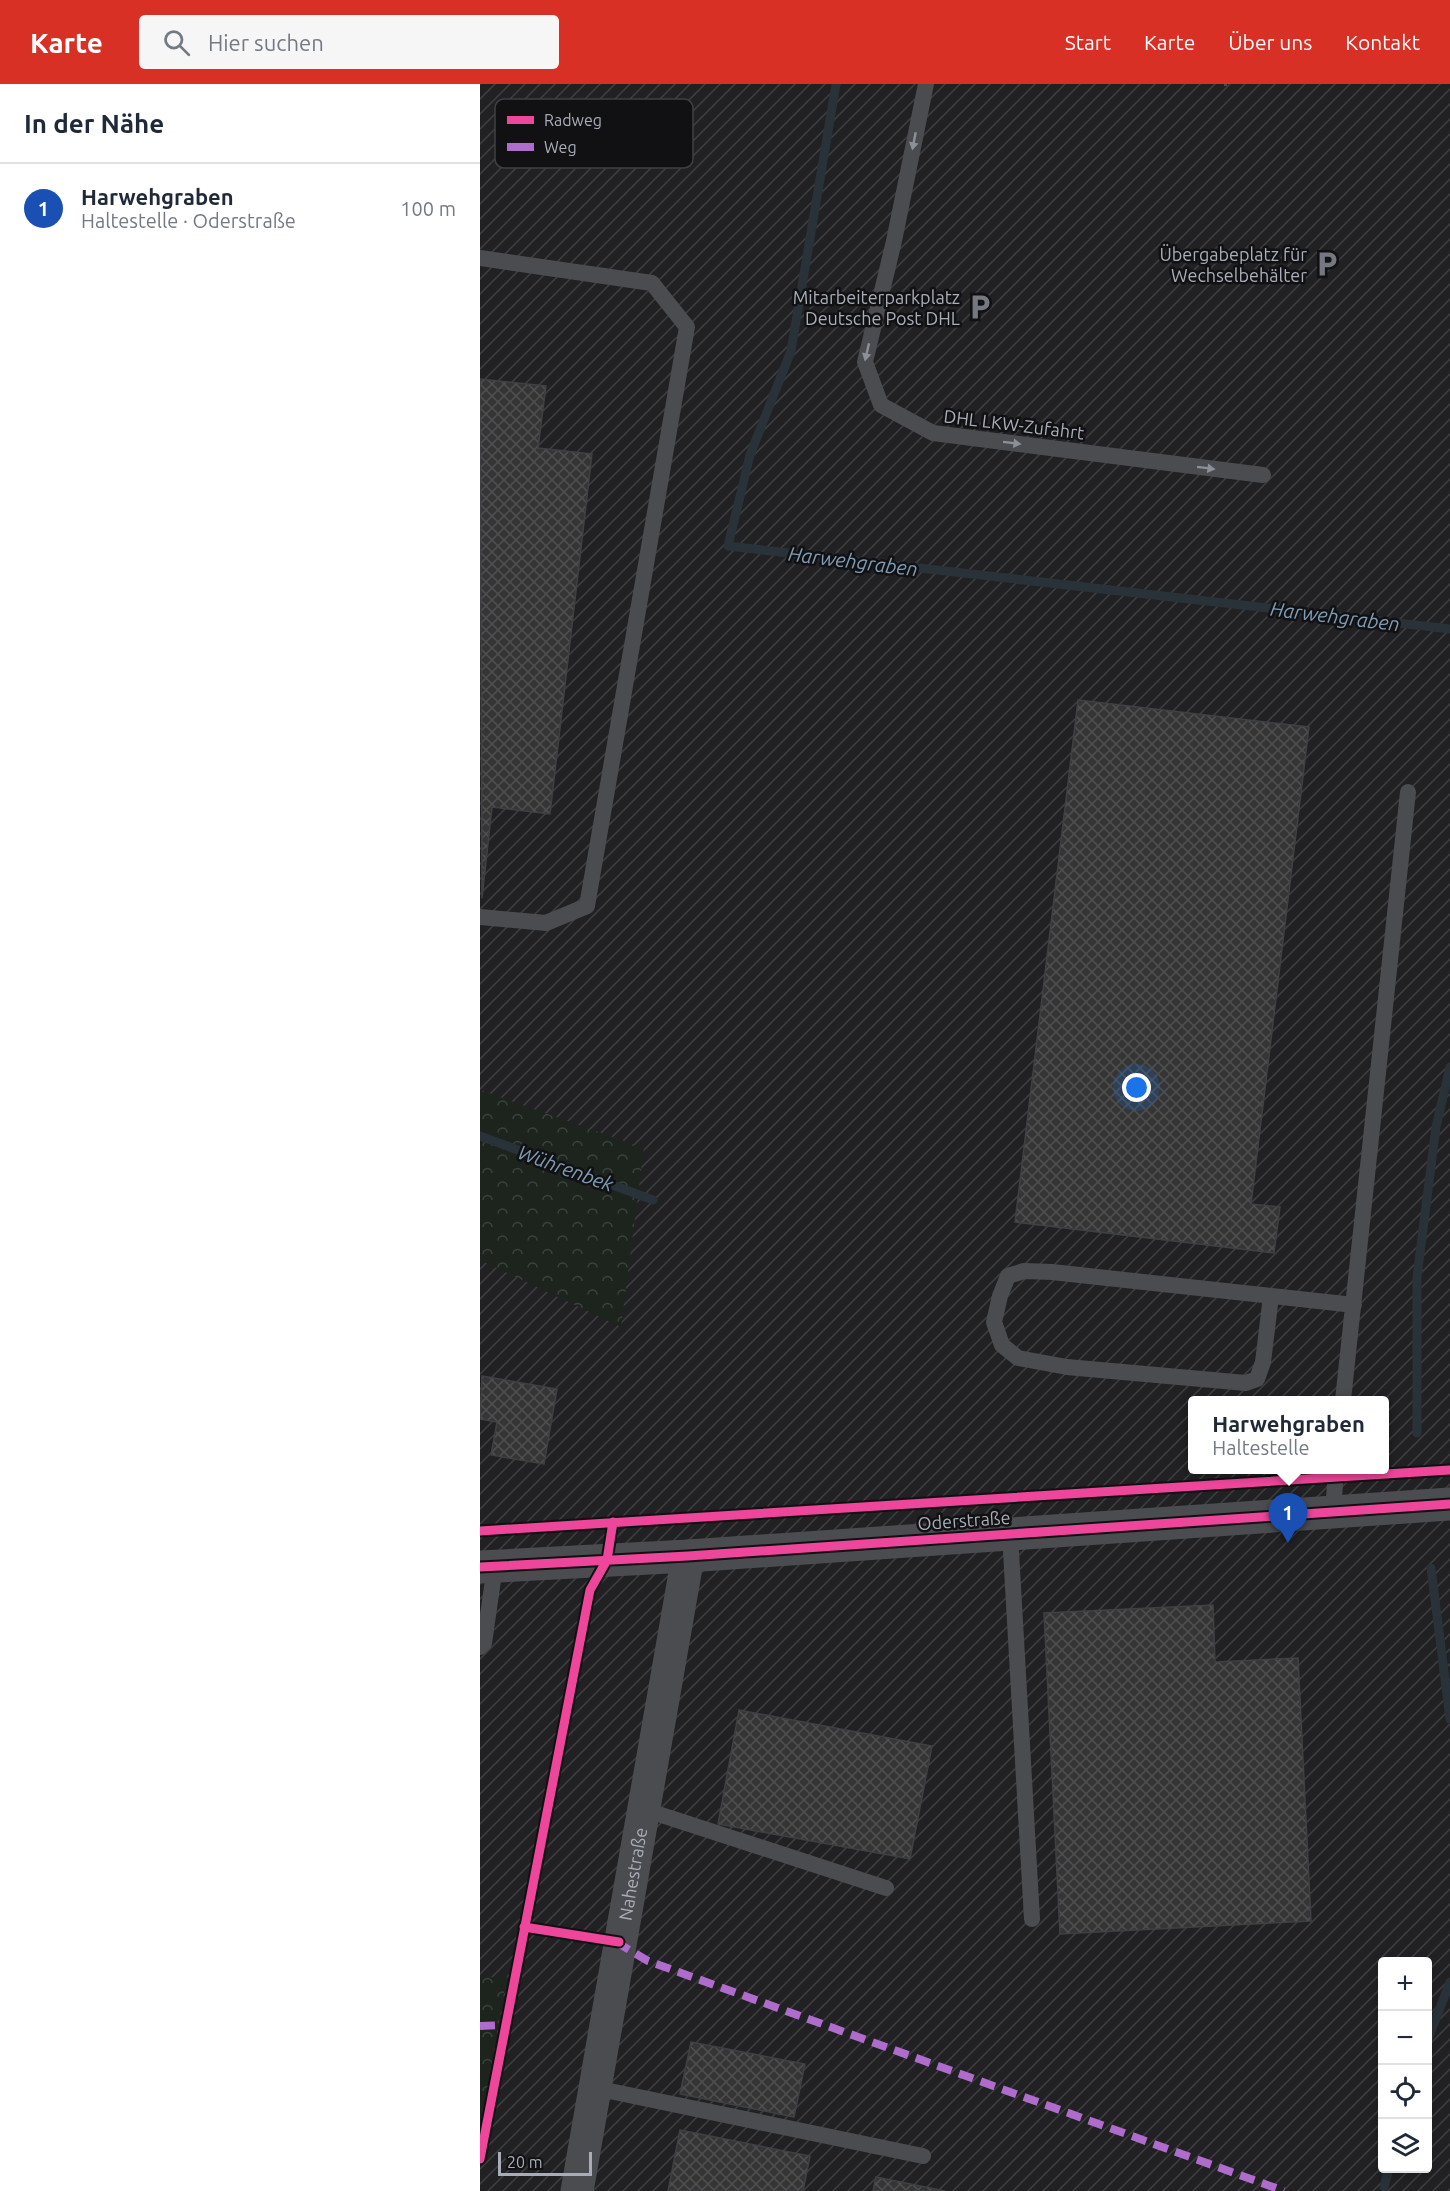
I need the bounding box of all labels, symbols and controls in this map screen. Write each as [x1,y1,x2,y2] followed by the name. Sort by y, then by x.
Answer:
[139,15,559,69] search box
[160,26,193,59] icon: search
[30,27,103,58] text: Karte
[208,30,324,55] text: Hier suchen
[1065,30,1111,54] text: Start
[1144,30,1195,54] text: Karte
[1228,30,1312,54] text: Über uns
[1345,30,1420,54] text: Kontakt
[495,99,693,168] legend
[24,109,164,138] text: In der Nähe
[544,111,602,129] text: Radweg
[909,132,918,151] one-way arrow
[544,138,577,156] text: Weg
[81,184,234,209] text: Harwehgraben
[38,197,49,220] text: 1
[400,197,456,220] text: 100 m
[81,209,296,232] text: Haltestelle · Oderstraße
[1159,244,1307,285] place label: Übergabeplatz für Wechselbehälter
[1312,249,1342,279] parking icon: Übergabeplatz für Wechselbehälter
[793,287,960,328] place label: Mitarbeiterparkplatz Deutsche Post DHL
[965,292,995,322] parking icon: Mitarbeiterparkplatz Deutsche Post DHL
[862,343,872,361] one-way arrow
[943,405,1085,443] street label: DHL LKW-Zufahrt
[1003,438,1022,448] one-way arrow
[1196,463,1215,473] one-way arrow
[787,542,919,580] water label: Harwehgraben
[1269,597,1401,635] water label: Harwehgraben
[1122,1073,1151,1102] your location
[515,1140,617,1196] water label: Wührenbek
[1188,1396,1389,1474] popup
[1212,1411,1365,1436] text: Harwehgraben
[1212,1436,1310,1459] text: Haltestelle
[1268,1494,1308,1543] pin: 1
[917,1507,1011,1533] street label: Oderstraße
[614,1826,650,1922] street label: Nahestraße
[1378,1957,1432,2173] map controls
[1378,1957,1432,2011] button: +
[1378,2011,1432,2065] button: −
[1378,2065,1432,2119] button: locate
[1378,2119,1432,2173] button: layers
[498,2149,592,2176] scale bar
[507,2153,543,2171] text: 20 m

